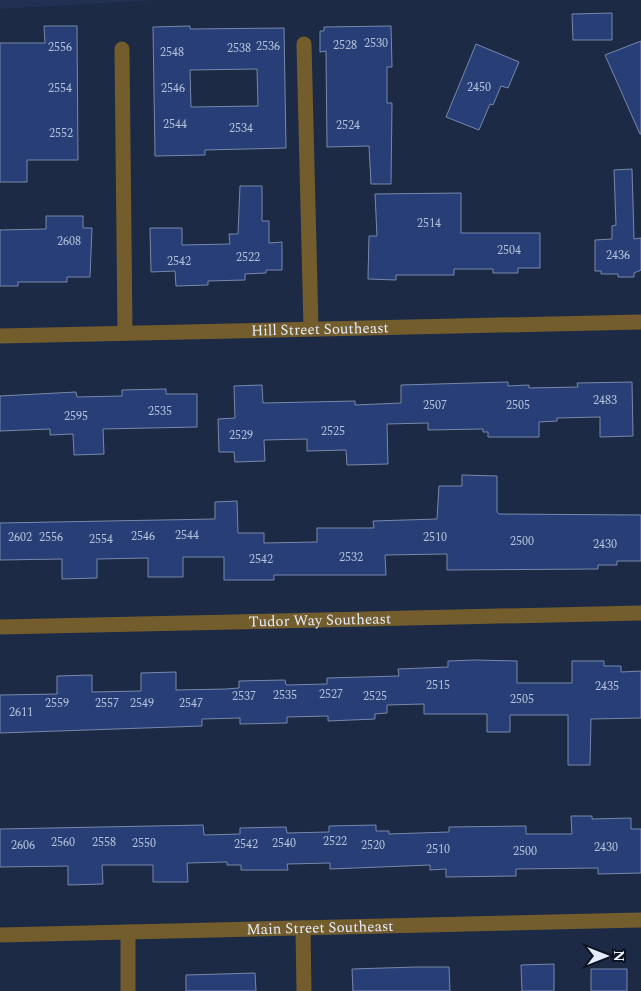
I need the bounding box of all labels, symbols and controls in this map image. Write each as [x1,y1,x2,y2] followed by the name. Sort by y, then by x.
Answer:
[364,34,388,53] house number: 2530
[333,36,357,55] house number: 2528
[256,37,280,56] house number: 2536
[48,38,72,57] house number: 2556
[227,39,251,58] house number: 2538
[160,43,184,62] house number: 2548
[467,78,491,97] house number: 2450
[48,79,72,98] house number: 2554
[161,79,185,98] house number: 2546
[163,115,187,134] house number: 2544
[336,116,360,135] house number: 2524
[229,119,253,138] house number: 2534
[49,124,73,143] house number: 2552
[417,214,441,233] house number: 2514
[57,232,81,251] house number: 2608
[497,241,521,260] house number: 2504
[606,246,630,265] house number: 2436
[236,248,260,267] house number: 2522
[167,252,191,271] house number: 2542
[251,317,389,343] street label: Hill Street Southeast
[593,391,617,410] house number: 2483
[423,396,447,415] house number: 2507
[506,396,530,415] house number: 2505
[148,402,172,421] house number: 2535
[64,407,88,426] house number: 2595
[321,422,345,441] house number: 2525
[229,426,253,445] house number: 2529
[175,526,199,545] house number: 2544
[131,527,155,546] house number: 2546
[8,528,32,547] house number: 2602
[39,528,63,547] house number: 2556
[423,528,447,547] house number: 2510
[89,530,113,549] house number: 2554
[510,532,534,551] house number: 2500
[593,535,617,554] house number: 2430
[339,548,363,567] house number: 2532
[249,550,273,569] house number: 2542
[248,607,391,634] street label: Tudor Way Southeast
[426,676,450,695] house number: 2515
[595,677,619,696] house number: 2435
[319,685,343,704] house number: 2527
[273,686,297,705] house number: 2535
[232,687,256,706] house number: 2537
[363,687,387,706] house number: 2525
[510,690,534,709] house number: 2505
[45,694,69,713] house number: 2559
[95,694,119,713] house number: 2557
[130,694,154,713] house number: 2549
[179,694,203,713] house number: 2547
[9,703,33,722] house number: 2611
[323,832,347,851] house number: 2522
[51,833,75,852] house number: 2560
[92,833,116,852] house number: 2558
[132,834,156,853] house number: 2550
[272,834,296,853] house number: 2540
[234,835,258,854] house number: 2542
[11,836,35,855] house number: 2606
[361,836,385,855] house number: 2520
[594,838,618,857] house number: 2430
[426,840,450,859] house number: 2510
[513,842,537,861] house number: 2500
[246,915,394,941] street label: Main Street Southeast
[581,931,631,981] north arrow
[608,950,629,962] text: N

